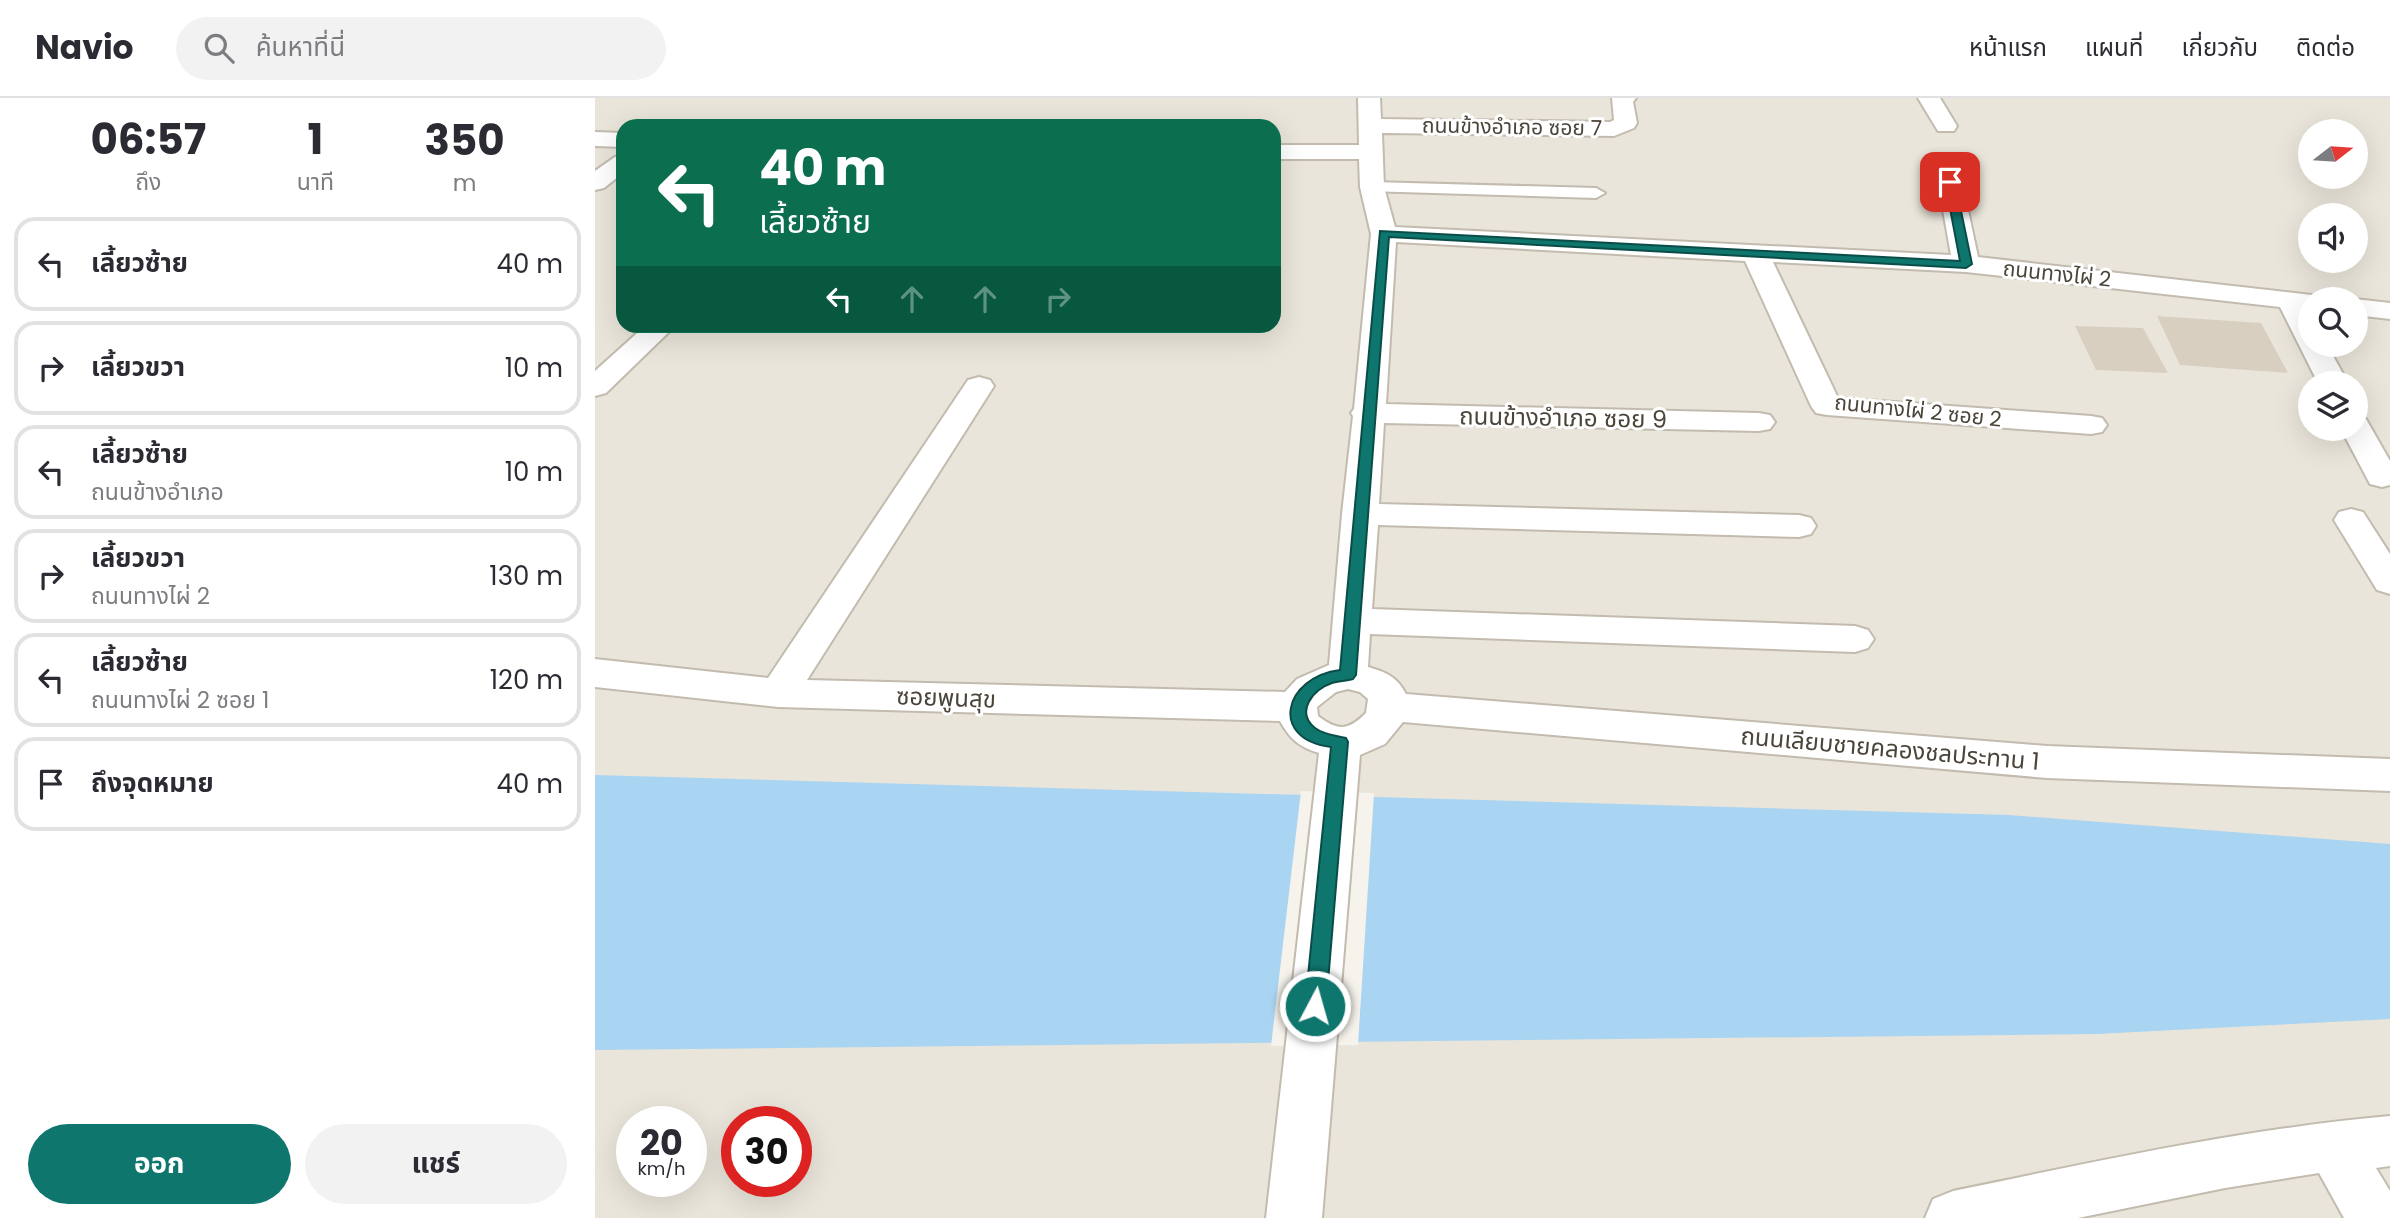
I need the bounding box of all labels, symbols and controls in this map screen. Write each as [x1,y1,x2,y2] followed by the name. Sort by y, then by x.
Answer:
[176,17,666,80] search box
[35,24,134,71] text: Navio
[200,29,238,67] icon: search
[256,29,345,65] text: ค้นหาที่นี่
[1969,31,2047,64] text: หน้าแรก
[2085,31,2143,64] text: แผนที่
[2181,31,2258,64] text: เกี่ยวกับ
[2296,31,2355,64] text: ติดต่อ
[90,110,206,169] text: 06:57
[307,110,323,169] text: 1
[1422,110,1602,143] street label: ถนนข้างอำเภอ ซอย 7
[424,111,505,170] text: 350
[2298,119,2368,189] north arrow
[2298,119,2368,441] map controls
[759,134,886,202] text: 40 m
[644,147,735,238] icon: left
[1920,152,1980,212] pin
[1931,163,1969,201] icon: arrive
[135,166,161,198] text: ถึง
[297,166,334,198] text: นาที
[453,167,476,199] text: m
[759,199,871,244] text: เลี้ยวซ้าย
[2298,203,2368,273] button: sound
[32,245,70,283] icon: left
[91,245,188,281] text: เลี้ยวซ้าย
[497,246,563,282] text: 40 m
[2002,253,2113,294] street label: ถนนทางไผ่ 2
[820,280,858,318] icon: left
[893,280,931,318] icon: ahead
[966,280,1004,318] icon: ahead
[1039,280,1077,318] icon: right
[2298,287,2368,357] button: search
[32,349,70,387] icon: right
[91,349,185,385] text: เลี้ยวขวา
[505,350,563,386] text: 10 m
[2298,371,2368,441] button: layers
[1833,387,2003,434] street label: ถนนทางไผ่ 2 ซอย 2
[1459,399,1667,436] street label: ถนนข้างอำเภอ ซอย 9
[91,436,188,472] text: เลี้ยวซ้าย
[32,453,70,491] icon: left
[505,454,563,490] text: 10 m
[91,476,224,508] text: ถนนข้างอำเภอ
[91,540,185,576] text: เลี้ยวขวา
[32,557,70,595] icon: right
[489,558,563,594] text: 130 m
[91,580,210,612] text: ถนนทางไผ่ 2
[91,644,188,680] text: เลี้ยวซ้าย
[32,661,70,699] icon: left
[490,662,563,698] text: 120 m
[896,679,996,716] street label: ซอยพูนสุข
[91,684,269,716] text: ถนนทางไผ่ 2 ซอย 1
[1739,719,2041,778] street label: ถนนเลียบชายคลองชลประทาน 1
[32,765,70,803] icon: arrive
[91,765,214,801] text: ถึงจุดหมาย
[497,766,563,802] text: 40 m
[1278,969,1352,1043] position arrow
[721,1106,812,1197] speed limit sign: 30
[640,1118,683,1167] text: 20
[28,1124,291,1204] button: ออก
[305,1124,567,1204] button: แชร์
[638,1156,685,1181] text: km/h

